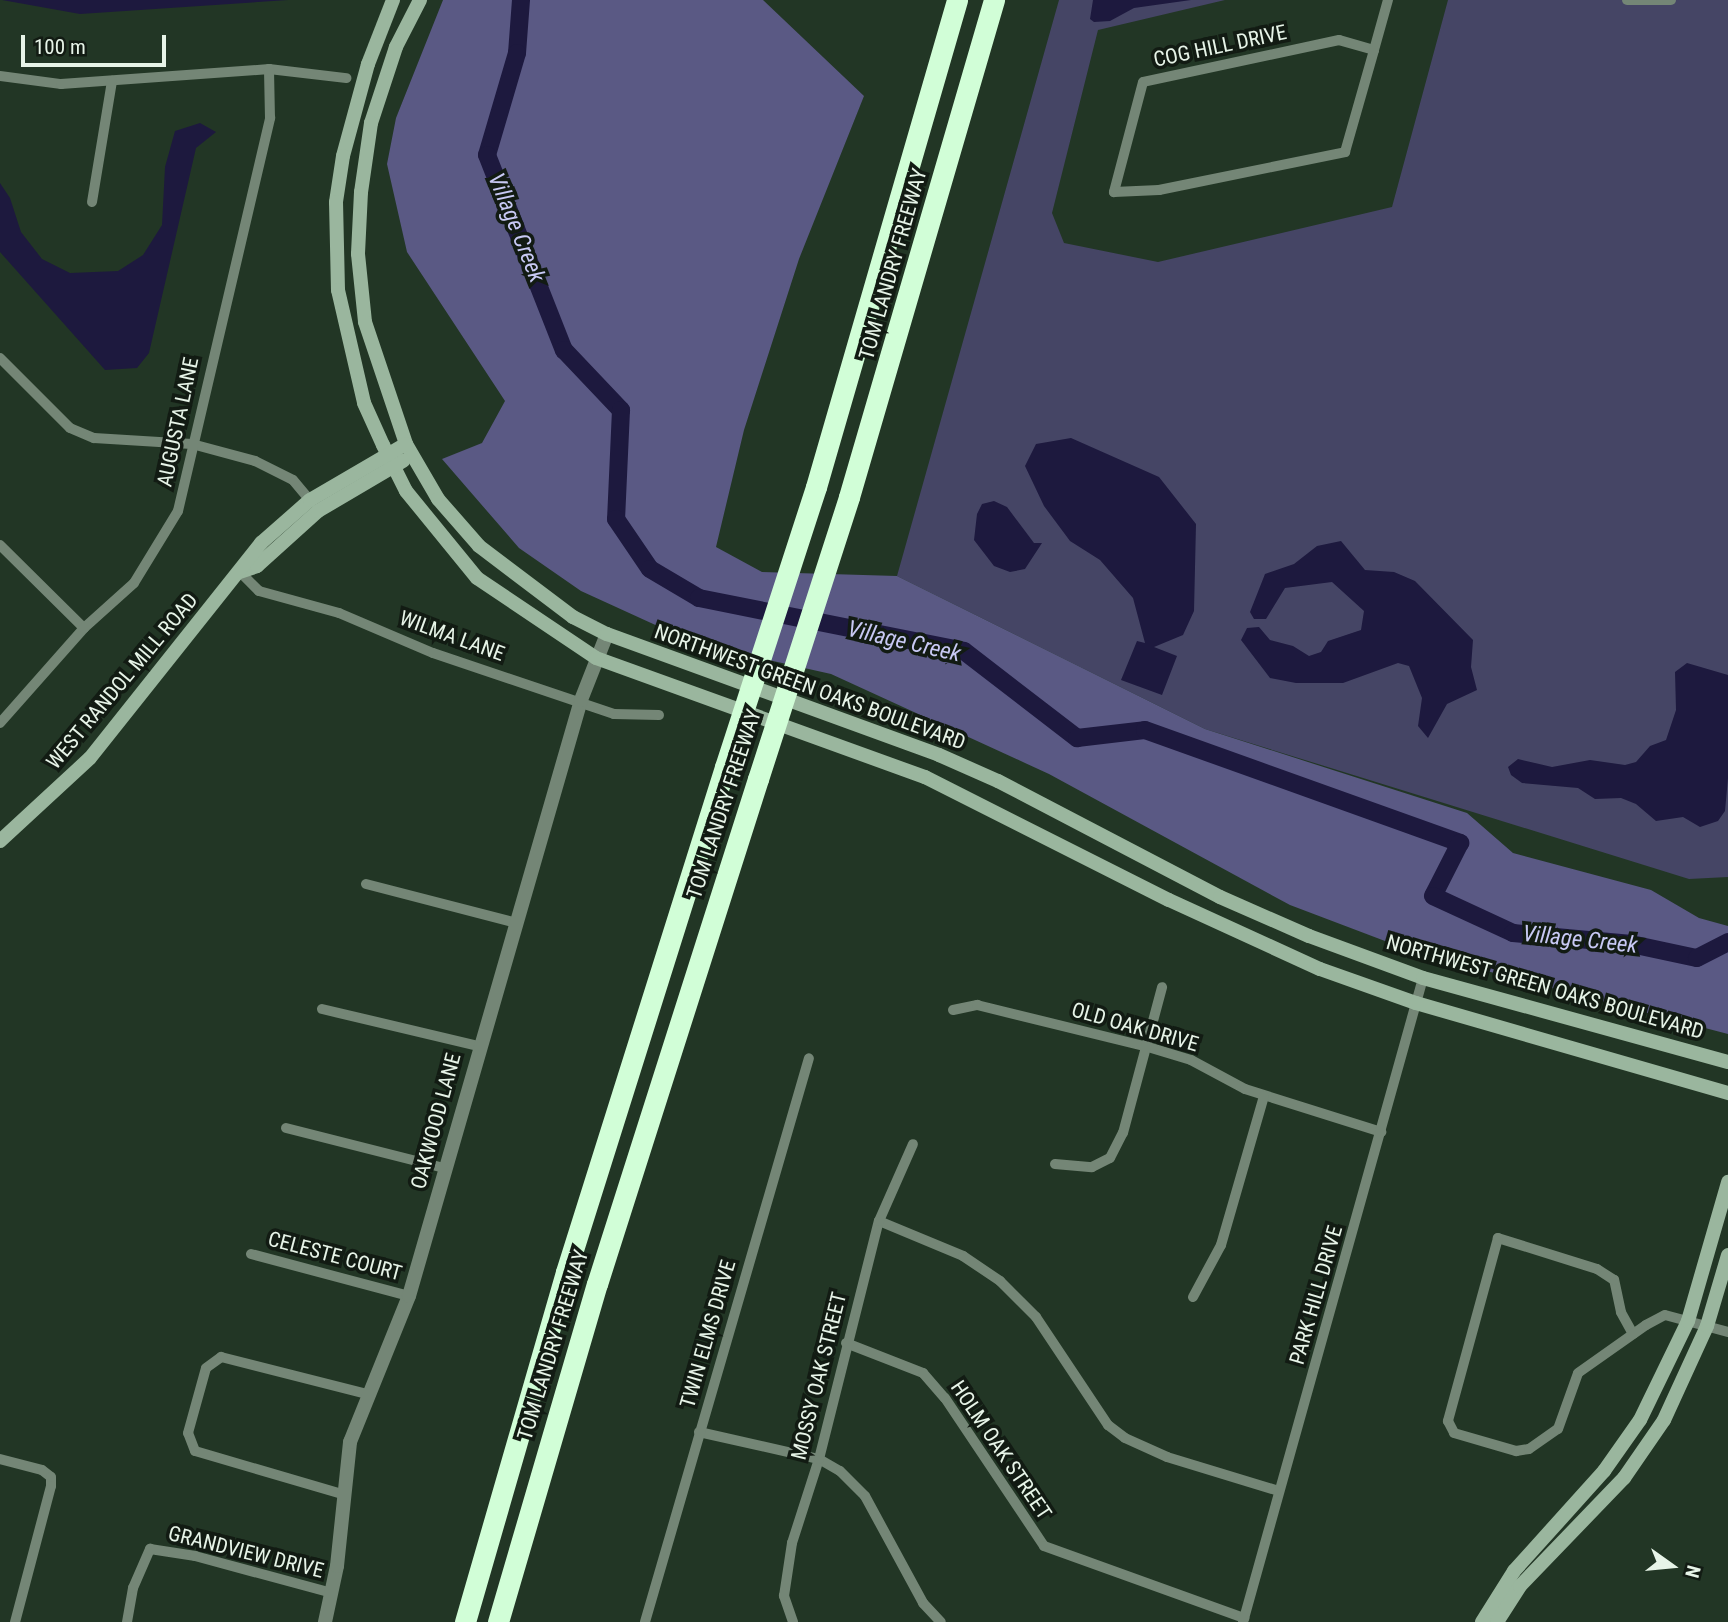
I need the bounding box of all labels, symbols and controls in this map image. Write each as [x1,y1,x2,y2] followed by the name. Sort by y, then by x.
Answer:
[1151,20,1289,72] street label: COG HILL DRIVE
[24,21,170,65] scale bar
[34,35,86,59] text: 100 m
[854,166,932,362] street label: TOM LANDRY FREEWAY
[482,169,550,287] water label: Village Creek
[152,355,204,489] street label: AUGUSTA LANE
[41,588,203,774] street label: WEST RANDOL MILL ROAD
[396,605,508,667] street label: WILMA LANE
[845,616,963,668] water label: Village Creek
[651,619,969,755] street label: NORTHWEST GREEN OAKS BOULEVARD
[681,706,767,902] street label: TOM LANDRY FREEWAY
[1521,920,1639,960] water label: Village Creek
[1383,929,1707,1045] street label: NORTHWEST GREEN OAKS BOULEVARD
[1069,997,1201,1057] street label: OLD OAK DRIVE
[406,1050,466,1192] street label: OAKWOOD LANE
[1284,1223,1348,1367] street label: PARK HILL DRIVE
[265,1226,405,1286] street label: CELESTE COURT
[512,1247,594,1443] street label: TOM LANDRY FREEWAY
[675,1257,741,1411] street label: TWIN ELMS DRIVE
[786,1290,852,1462] street label: MOSSY OAK STREET
[945,1376,1057,1524] street label: HOLM OAK STREET
[166,1521,326,1583] street label: GRANDVIEW DRIVE
[1637,1531,1707,1601] north arrow
[1680,1563,1705,1580] text: N

